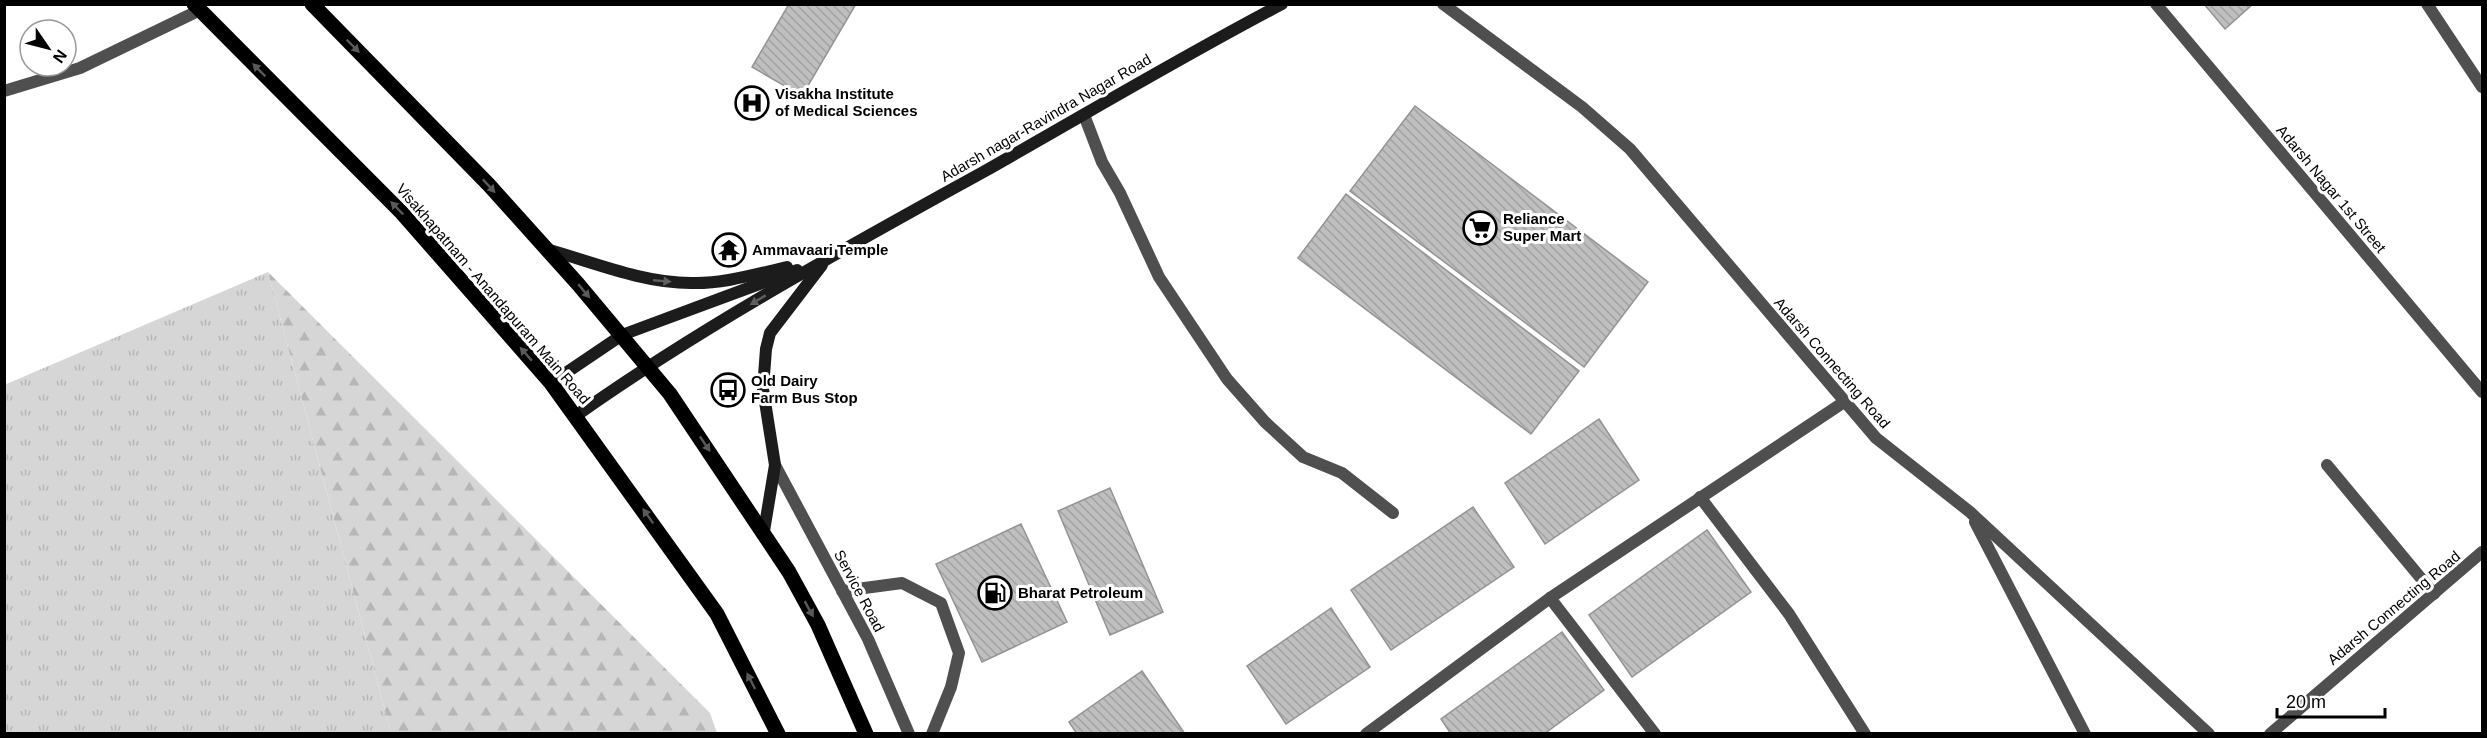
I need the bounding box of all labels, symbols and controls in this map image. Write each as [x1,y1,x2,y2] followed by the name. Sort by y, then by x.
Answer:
[18,18,78,78] north arrow
[346,39,360,54] one-way arrow
[50,47,70,66] text: N
[938,50,1154,185] street label: Adarsh nagar-Ravindra Nagar Road
[252,63,266,78] one-way arrow
[734,85,770,121] hospital icon: Visakha Institute of Medical Sciences
[775,85,918,119] place label: Visakha Institute of Medical Sciences
[2273,122,2390,256] street label: Adarsh Nagar 1st Street
[482,178,496,193] one-way arrow
[393,180,594,407] street label: Visakhapatnam - Anandapuram Main Road
[390,202,404,216] one-way arrow
[1462,210,1498,246] supermarket icon: Reliance Super Mart
[1503,210,1581,244] place label: Reliance Super Mart
[711,232,747,268] temple icon: Ammavaari Temple
[752,241,888,258] place label: Ammavaari Temple
[652,276,671,286] one-way arrow
[578,283,591,299] one-way arrow
[750,294,766,305] one-way arrow
[1771,294,1894,431] street label: Adarsh Connecting Road
[520,347,533,362] one-way arrow
[710,372,746,408] bus stop icon: Old Dairy Farm Bus Stop
[751,372,858,406] place label: Old Dairy Farm Bus Stop
[699,436,711,452] one-way arrow
[642,509,654,525] one-way arrow
[831,547,888,635] street label: Service Road
[2324,547,2463,668] street label: Adarsh Connecting Road
[977,575,1013,611] fuel station icon: Bharat Petroleum
[1018,584,1143,601] place label: Bharat Petroleum
[804,601,814,618] one-way arrow
[747,673,756,690] one-way arrow
[2277,681,2385,719] scale bar
[2286,692,2326,712] text: 20 m

